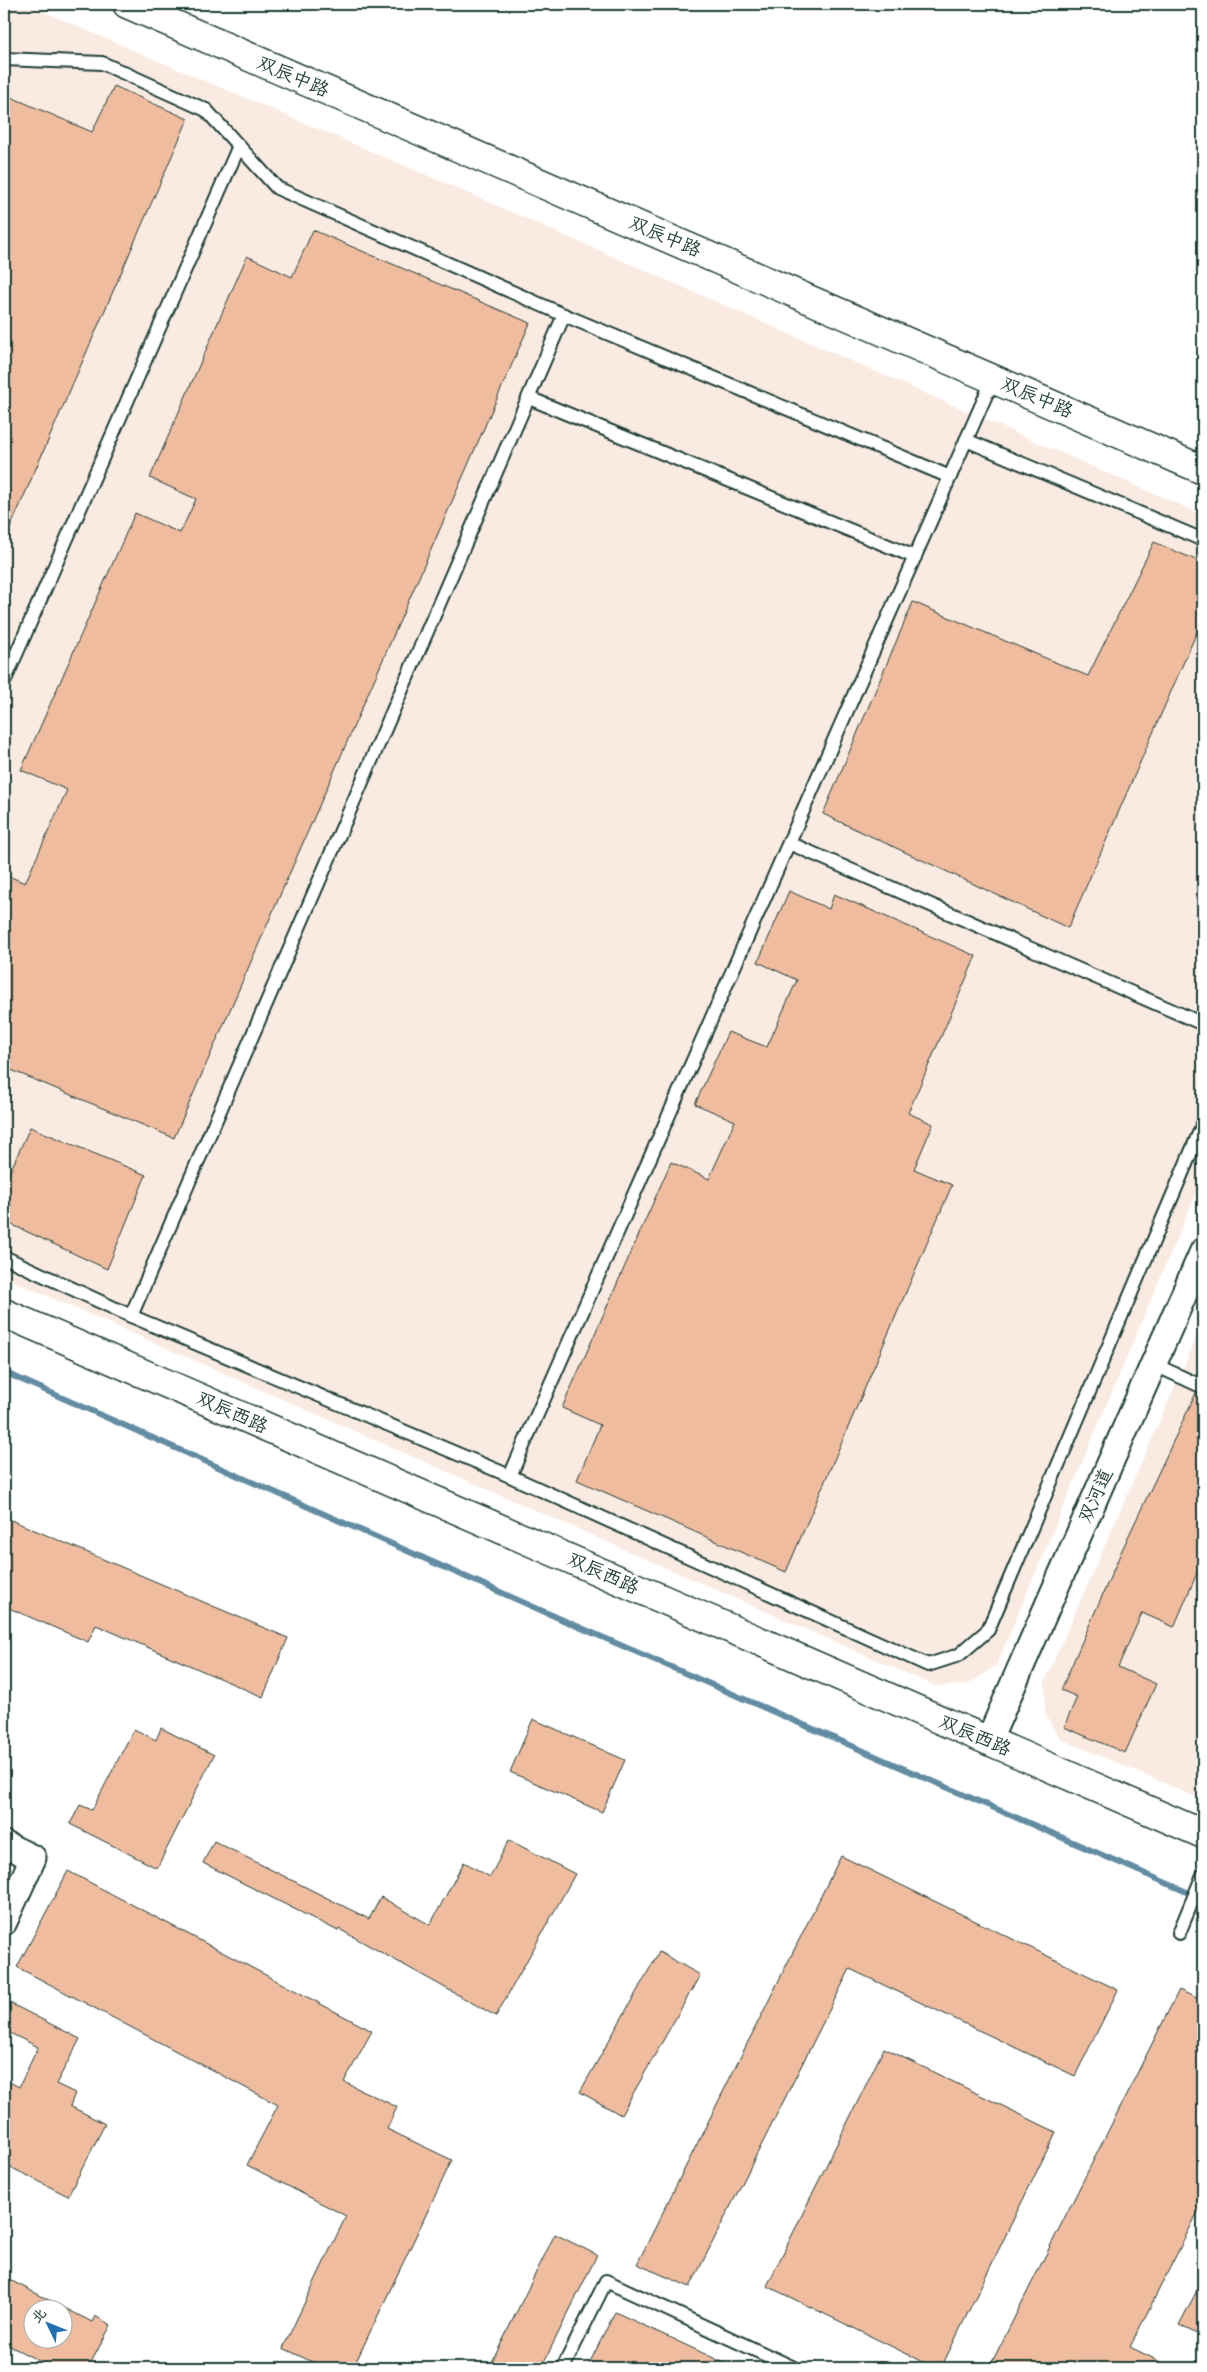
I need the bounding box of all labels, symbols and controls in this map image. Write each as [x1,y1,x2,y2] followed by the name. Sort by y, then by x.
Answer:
[253,50,333,104] street label: 双辰中路
[625,210,705,264] street label: 双辰中路
[997,371,1077,425] street label: 双辰中路
[192,1385,272,1441] street label: 双辰西路
[1072,1464,1120,1528] street label: 双河道
[563,1546,643,1602] street label: 双辰西路
[935,1709,1015,1763] street label: 双辰西路
[22,2300,72,2350] north arrow
[27,2304,51,2328] text: 北

